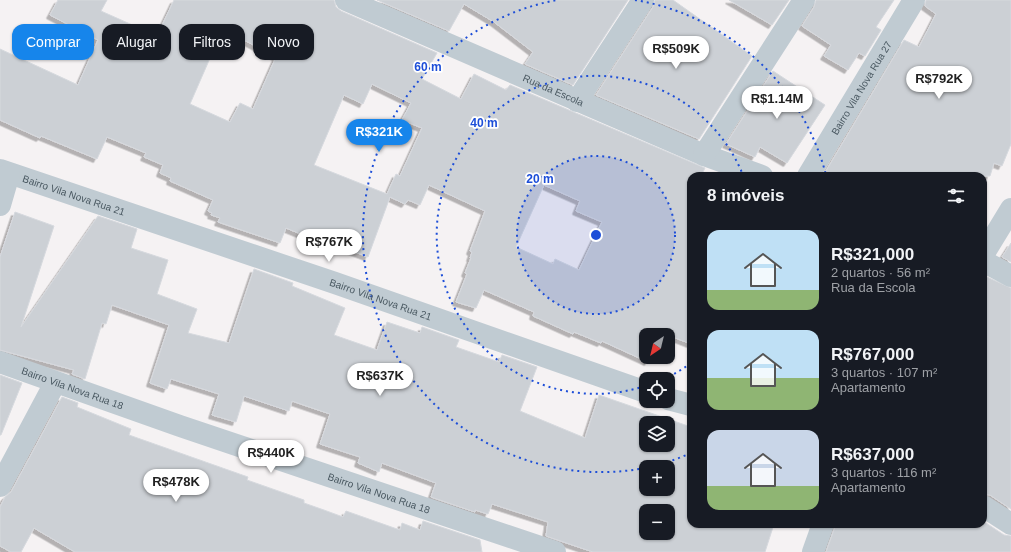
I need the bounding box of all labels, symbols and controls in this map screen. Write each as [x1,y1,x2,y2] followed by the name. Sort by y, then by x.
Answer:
[12,24,94,60] chip: Comprar
[102,24,171,60] chip: Alugar
[179,24,245,60] chip: Filtros
[253,24,314,60] chip: Novo
[643,36,709,70] pin: R$509K
[829,39,894,137] street label: Bairro Vila Nova Rua 27
[652,41,700,56] text: R$509K
[414,60,442,74] text: 60 m
[906,66,972,100] pin: R$792K
[915,71,963,86] text: R$792K
[521,72,586,108] street label: Rua da Escola
[740,86,814,120] pin: R$1.14M
[751,91,803,106] text: R$1.14M
[470,116,498,130] text: 40 m
[346,119,412,153] pin: R$321K
[355,124,403,139] text: R$321K
[526,172,554,186] text: 20 m
[21,173,127,218] street label: Bairro Vila Nova Rua 21
[945,185,967,207] icon: filters
[707,186,785,205] text: 8 imóveis
[589,228,603,242] centre of rings
[296,229,362,263] pin: R$767K
[305,234,353,249] text: R$767K
[831,245,914,264] text: R$321,000
[739,246,787,294] icon: home
[831,265,930,280] text: 2 quartos · 56 m²
[328,277,433,323] street label: Bairro Vila Nova Rua 21
[831,280,916,295] text: Rua da Escola
[639,328,675,364] north arrow
[639,328,675,540] map controls
[831,345,914,364] text: R$767,000
[739,346,787,394] icon: home
[347,363,413,397] pin: R$637K
[20,365,125,412] street label: Bairro Vila Nova Rua 18
[831,365,937,380] text: 3 quartos · 107 m²
[356,368,404,383] text: R$637K
[639,372,675,408] button: locate
[831,380,905,395] text: Apartamento
[639,416,675,452] button: layers
[238,440,304,474] pin: R$440K
[247,445,295,460] text: R$440K
[831,445,914,464] text: R$637,000
[739,446,787,494] icon: home
[639,460,675,496] button: +
[831,465,936,480] text: 3 quartos · 116 m²
[143,469,209,503] pin: R$478K
[326,471,432,516] street label: Bairro Vila Nova Rua 18
[152,474,200,489] text: R$478K
[831,480,905,495] text: Apartamento
[639,504,675,540] button: −

